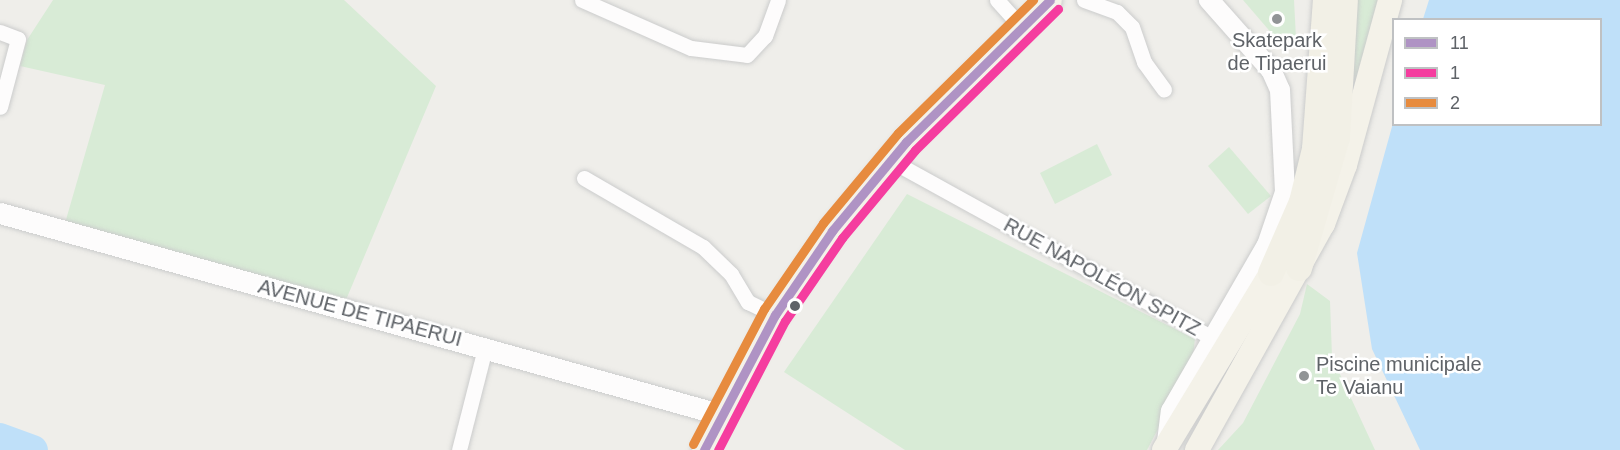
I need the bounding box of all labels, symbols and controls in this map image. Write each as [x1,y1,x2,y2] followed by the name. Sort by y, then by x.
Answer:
[1270,12,1284,26] marker: Skatepark de Tipaerui
[1392,18,1602,126] legend
[1227,28,1327,75] place label: Skatepark de Tipaerui
[1450,33,1469,53] text: 11
[1450,63,1460,83] text: 1
[1450,93,1460,113] text: 2
[999,213,1205,341] street label: RUE NAPOLÉON SPITZ
[255,274,465,352] street label: AVENUE DE TIPAERUI
[789,300,801,312] unlabelled marker
[1316,352,1482,399] place label: Piscine municipale Te Vaianu
[1297,369,1311,383] marker: Piscine municipale Te Vaianu

